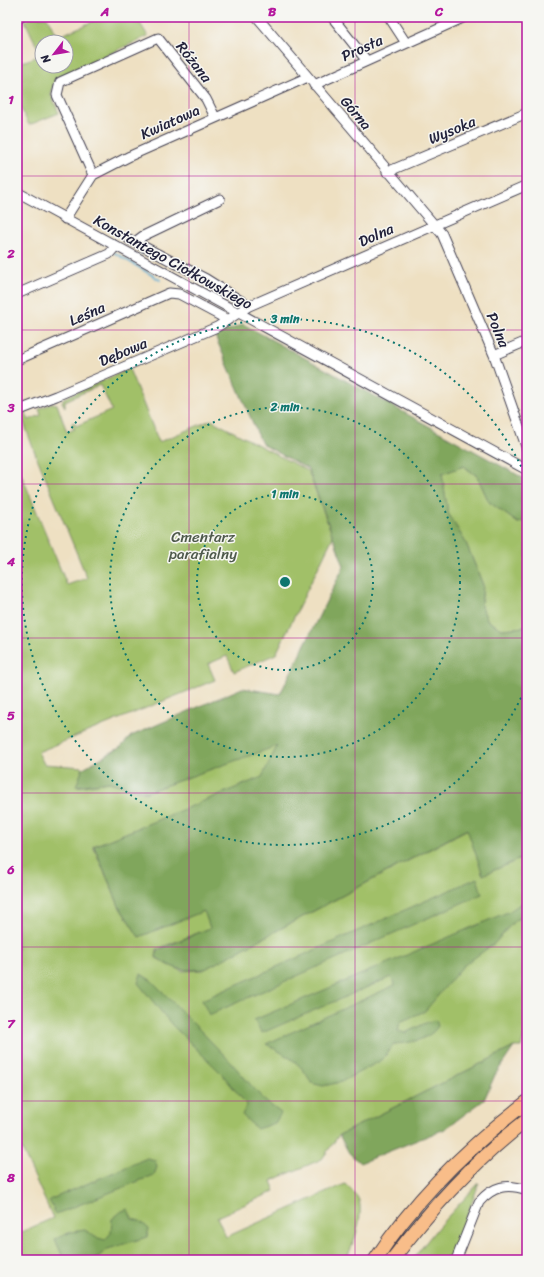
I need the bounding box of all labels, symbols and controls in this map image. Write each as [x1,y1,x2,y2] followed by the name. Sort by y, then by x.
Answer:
[100,0,109,23] text: A
[268,0,277,23] text: B
[434,0,444,23] text: C
[337,27,388,69] street label: Prosta
[34,34,74,74] north arrow
[169,35,219,89] street label: Różana
[36,50,56,68] text: N
[8,88,14,111] text: 1
[334,90,379,137] street label: Górna
[136,97,205,147] street label: Kwiatowa
[424,108,480,152] street label: Wysoka
[89,207,258,317] street label: Konstantego Ciołkowskiego
[354,216,398,254] street label: Dolna
[6,242,15,265] text: 2
[65,294,110,333] street label: Leśna
[270,308,300,330] text: 3 min
[479,308,517,352] street label: Polna
[95,330,152,374] street label: Dębowa
[6,396,15,419] text: 3
[269,396,300,418] text: 2 min
[271,483,299,505] text: 1 min
[168,524,237,567] park label: Cmentarz parafialny
[6,550,16,573] text: 4
[278,575,292,589] centre of rings
[7,704,15,727] text: 5
[6,858,15,881] text: 6
[7,1012,16,1035] text: 7
[6,1166,15,1189] text: 8

